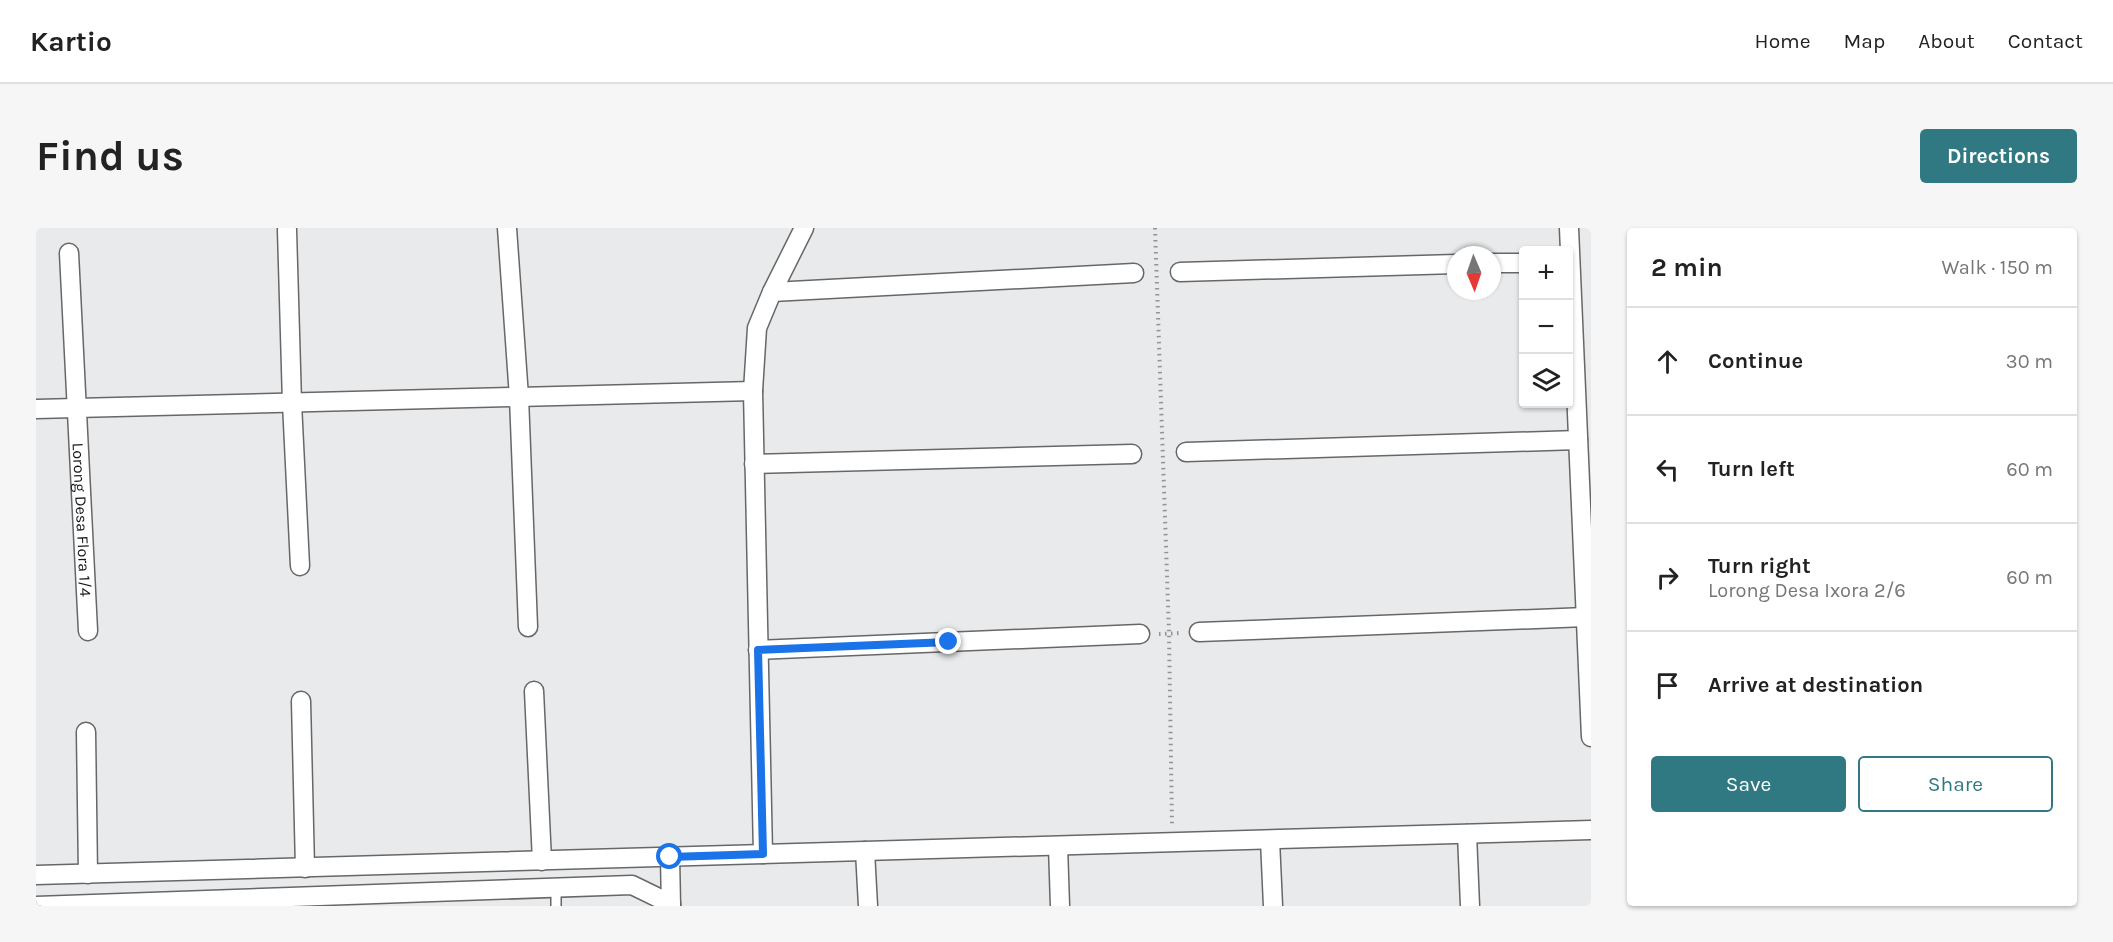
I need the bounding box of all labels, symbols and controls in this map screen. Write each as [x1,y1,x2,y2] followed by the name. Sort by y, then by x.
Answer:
[30,25,112,58] text: Kartio
[1755,29,1811,53] text: Home
[1844,29,1885,53] text: Map
[1918,29,1975,53] text: About
[2008,29,2083,53] text: Contact
[1920,129,2077,183] button: Directions
[36,131,184,181] text: Find us
[1447,246,1501,300] north arrow
[1519,246,1573,408] map controls
[1519,246,1573,300] button: +
[1651,252,1723,283] text: 2 min
[1942,256,2053,279] text: Walk · 150 m
[1519,300,1573,354] button: −
[1651,345,1684,378] icon: ahead
[1708,348,1803,374] text: Continue
[2006,350,2053,373] text: 30 m
[1519,354,1573,408] button: layers
[69,442,96,597] street label: Lorong Desa Flora 1/4
[1651,453,1684,486] icon: left
[1708,456,1795,482] text: Turn left
[2006,458,2053,481] text: 60 m
[1708,553,1811,579] text: Turn right
[1651,561,1684,594] icon: right
[2006,566,2053,589] text: 60 m
[1708,579,1906,602] text: Lorong Desa Ixora 2/6
[935,628,961,654] route end
[1651,669,1684,702] icon: arrive
[1708,672,1923,698] text: Arrive at destination
[1651,756,1846,812] button: Save
[1858,756,2053,812] button: Share
[656,843,682,869] route start

